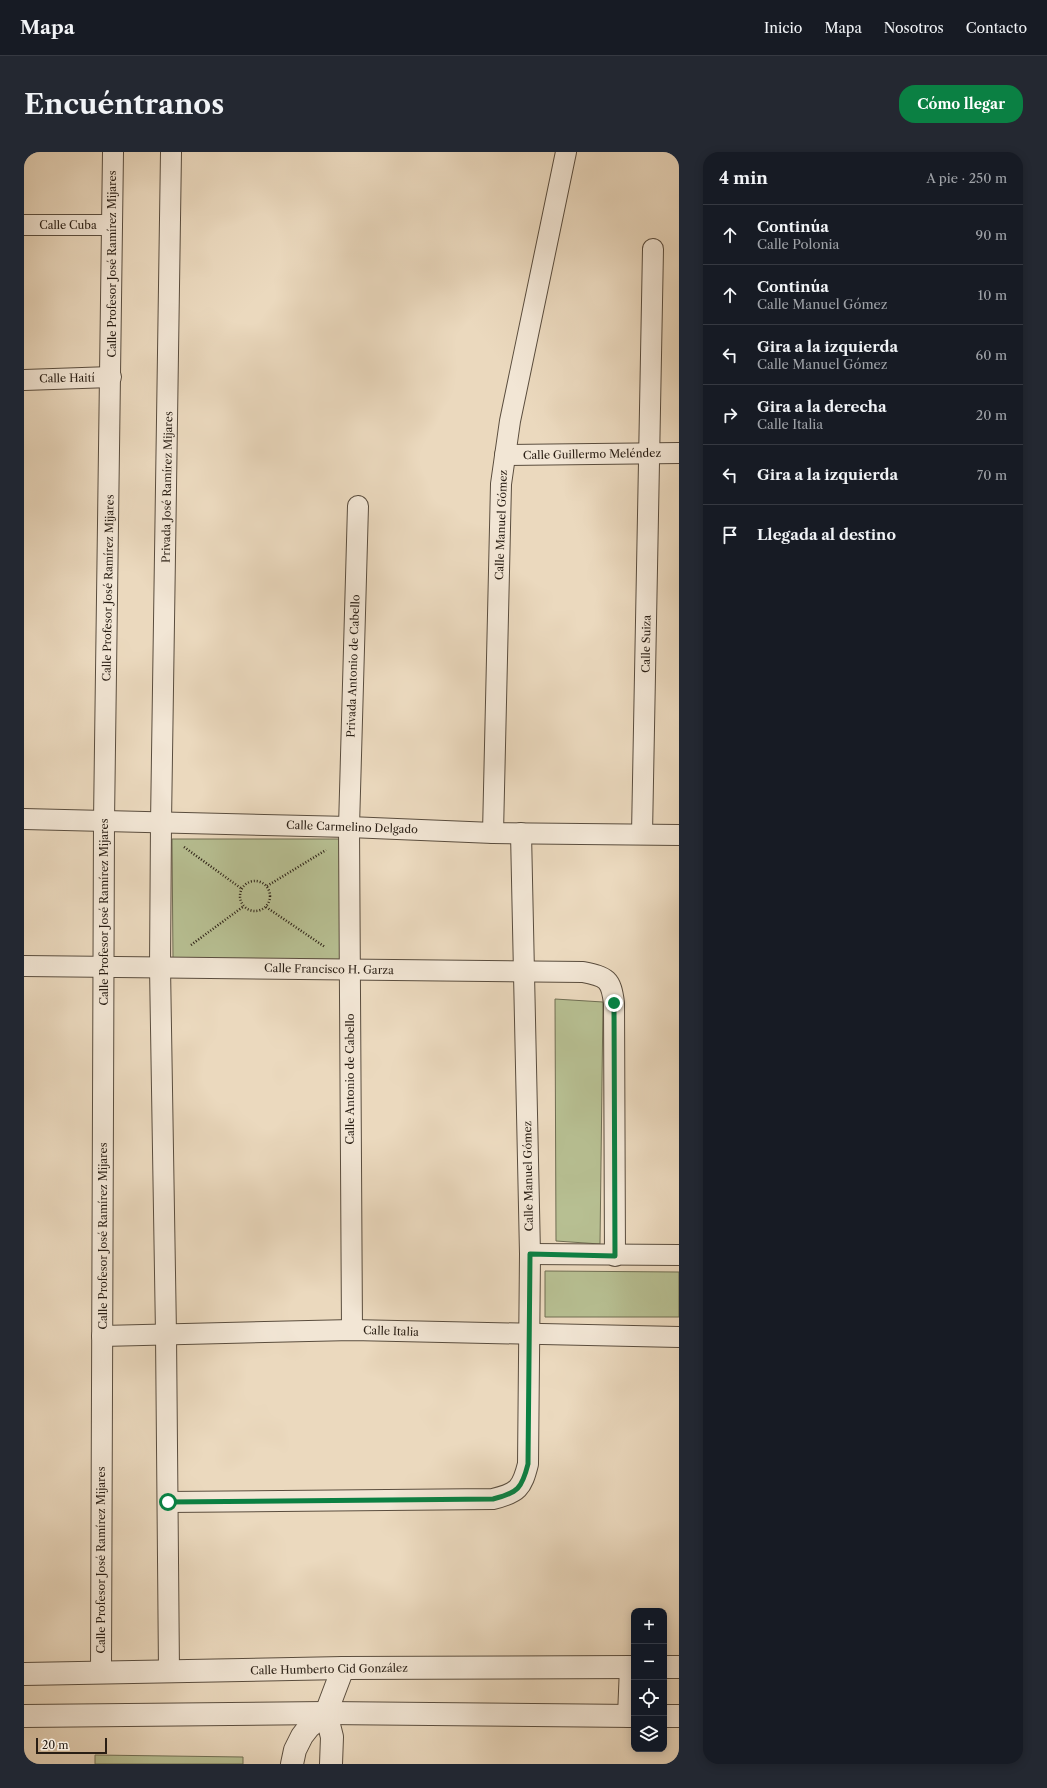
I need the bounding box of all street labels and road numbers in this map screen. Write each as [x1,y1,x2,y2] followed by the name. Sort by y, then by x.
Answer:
[105,170,119,358] street label: Calle Profesor José Ramírez Mijares
[39,218,97,232] street label: Calle Cuba
[39,371,96,385] street label: Calle Haití
[159,411,175,563] street label: Privada José Ramírez Mijares
[523,446,661,462] street label: Calle Guillermo Meléndez
[492,469,510,580] street label: Calle Manuel Gómez
[99,494,117,682] street label: Calle Profesor José Ramírez Mijares
[344,594,363,738] street label: Privada Antonio de Cabello
[638,615,654,673] street label: Calle Suiza
[97,818,111,1006] street label: Calle Profesor José Ramírez Mijares
[286,818,418,836] street label: Calle Carmelino Delgado
[264,961,394,977] street label: Calle Francisco H. Garza
[343,1013,357,1145] street label: Calle Antonio de Cabello
[520,1120,536,1231] street label: Calle Manuel Gómez
[96,1142,110,1330] street label: Calle Profesor José Ramírez Mijares
[363,1323,419,1339] street label: Calle Italia
[94,1466,108,1654] street label: Calle Profesor José Ramírez Mijares
[250,1661,408,1677] street label: Calle Humberto Cid González

